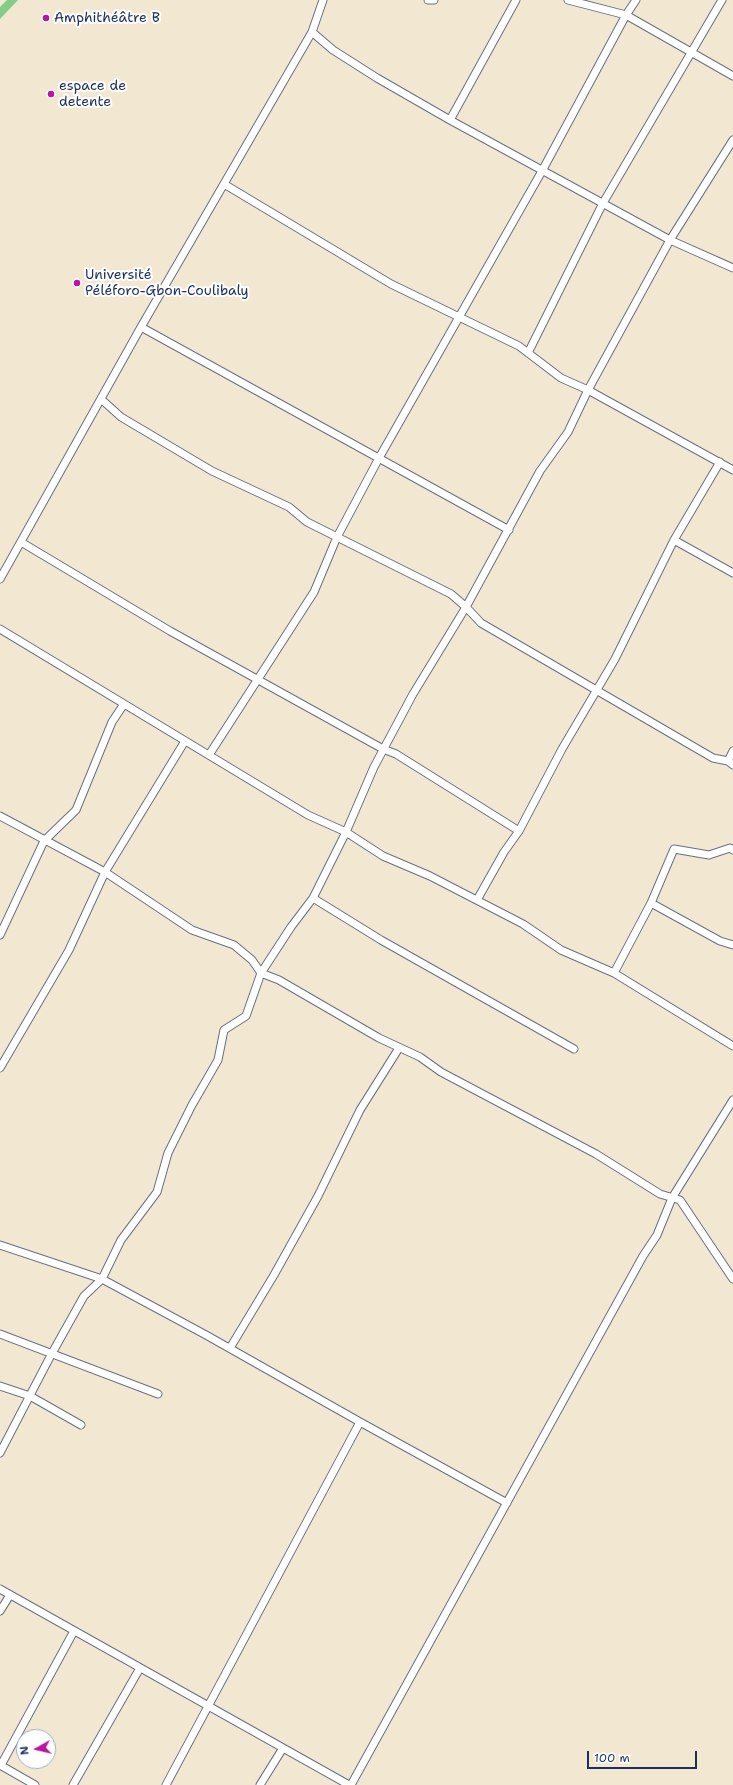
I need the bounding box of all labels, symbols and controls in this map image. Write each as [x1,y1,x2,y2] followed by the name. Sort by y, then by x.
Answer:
[54,10,160,26] place label: Amphithéâtre B
[41,13,51,23] marker: Amphithéâtre B
[59,78,126,110] place label: espace de detente
[46,89,56,99] marker: espace de detente
[85,267,249,300] place label: Université Péléforo-Gbon-Coulibaly
[72,278,82,288] marker: Université Péléforo-Gbon-Coulibaly
[16,1729,56,1769] north arrow
[589,1743,699,1769] scale bar
[17,1745,33,1756] text: N
[594,1750,630,1766] text: 100 m

